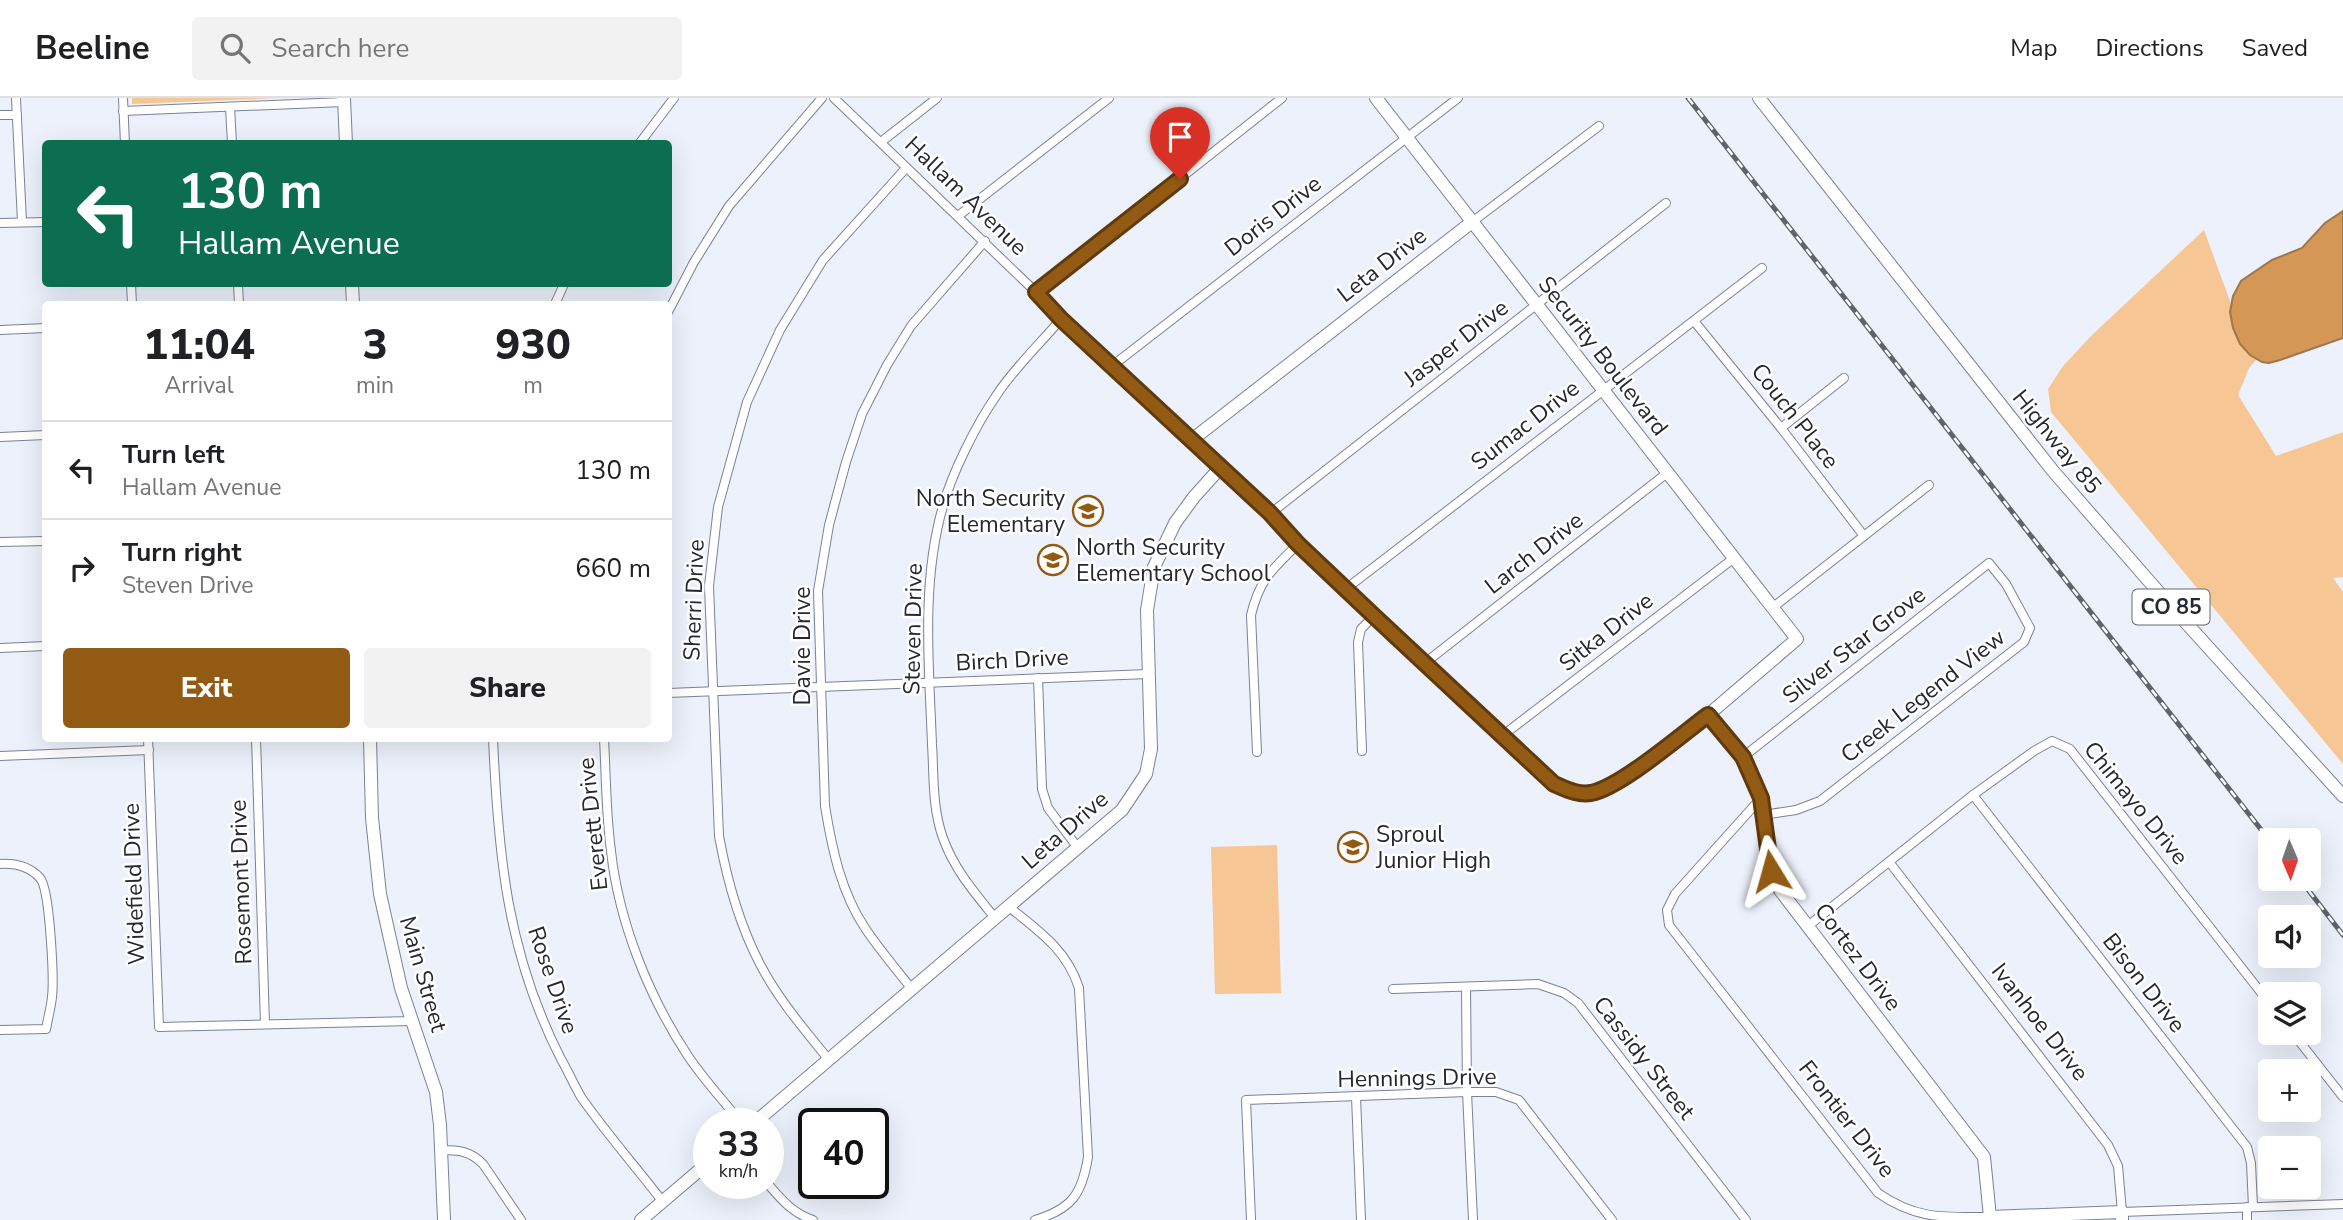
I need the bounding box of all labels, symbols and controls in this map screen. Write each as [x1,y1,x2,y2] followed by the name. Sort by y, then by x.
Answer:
[192,17,682,80] search box
[35,26,150,71] text: Beeline
[216,29,254,67] icon: search
[272,31,409,66] text: Search here
[2010,32,2057,64] text: Map
[2095,32,2204,64] text: Directions
[2242,32,2308,64] text: Saved
[1150,107,1210,179] pin
[1161,118,1199,156] icon: arrive
[898,129,1034,263] street label: Hallam Avenue
[178,158,322,225] text: 130 m
[63,168,154,259] icon: left
[1218,168,1328,264] street label: Doris Drive
[1331,220,1433,310] street label: Leta Drive
[178,222,400,265] text: Hallam Avenue
[1531,270,1675,442] street label: Security Boulevard
[1396,292,1515,394] street label: Jasper Drive
[143,317,255,374] text: 11:04
[362,317,388,374] text: 3
[495,317,571,374] text: 930
[1744,357,1846,475] street label: Couch Place
[164,370,234,401] text: Arrival
[356,370,394,401] text: min
[523,370,543,401] text: m
[1464,373,1586,477] street label: Sumac Drive
[2005,383,2109,501] street label: Highway 85
[122,437,225,472] text: Turn left
[63,451,101,489] icon: left
[575,453,651,488] text: 130 m
[122,472,281,503] text: Hallam Avenue
[916,483,1065,540] place label: North Security Elementary
[1071,494,1105,528] school or university icon: North Security Elementary
[1478,505,1590,601] street label: Larch Drive
[1076,532,1271,589] place label: North Security Elementary School
[122,535,241,570] text: Turn right
[676,539,712,661] street label: Sherri Drive
[1036,543,1070,577] school or university icon: North Security Elementary School
[63,549,101,587] icon: right
[575,551,651,586] text: 660 m
[896,563,930,695] street label: Steven Drive
[122,570,254,601] text: Steven Drive
[1776,579,1932,711] street label: Silver Star Grove
[1552,585,1660,679] street label: Sitka Drive
[787,586,818,706] street label: Davie Drive
[2132,589,2210,624] road number: CO 85
[1834,622,2012,770] street label: Creek Legend View
[955,642,1069,678] street label: Birch Drive
[63,648,350,728] button: Exit
[364,648,651,728] button: Share
[2077,735,2195,871] street label: Chimayo Drive
[571,756,615,892] street label: Everett Drive
[1015,784,1115,876] street label: Leta Drive
[223,799,259,965] street label: Rosemont Drive
[116,803,152,965] street label: Widefield Drive
[1375,819,1491,876] place label: Sproul Junior High
[2258,828,2320,891] north arrow
[2258,828,2321,1199] map controls
[1336,830,1370,864] school or university icon: Sproul Junior High
[1734,834,1808,908] position arrow
[1807,897,1909,1017] street label: Cortez Drive
[2258,905,2321,968] button: sound
[392,913,455,1036] street label: Main Street
[520,922,586,1038] street label: Rose Drive
[2095,927,2193,1039] street label: Bison Drive
[1984,957,2096,1087] street label: Ivanhoe Drive
[2258,982,2321,1045] button: layers
[1586,990,1703,1127] street label: Cassidy Street
[1791,1054,1903,1184] street label: Frontier Drive
[2258,1059,2321,1122] button: +
[1337,1061,1497,1095] street label: Hennings Drive
[798,1108,889,1199] speed limit sign: 40
[717,1121,760,1168] text: 33
[2258,1136,2321,1199] button: −
[719,1159,758,1183] text: km/h

